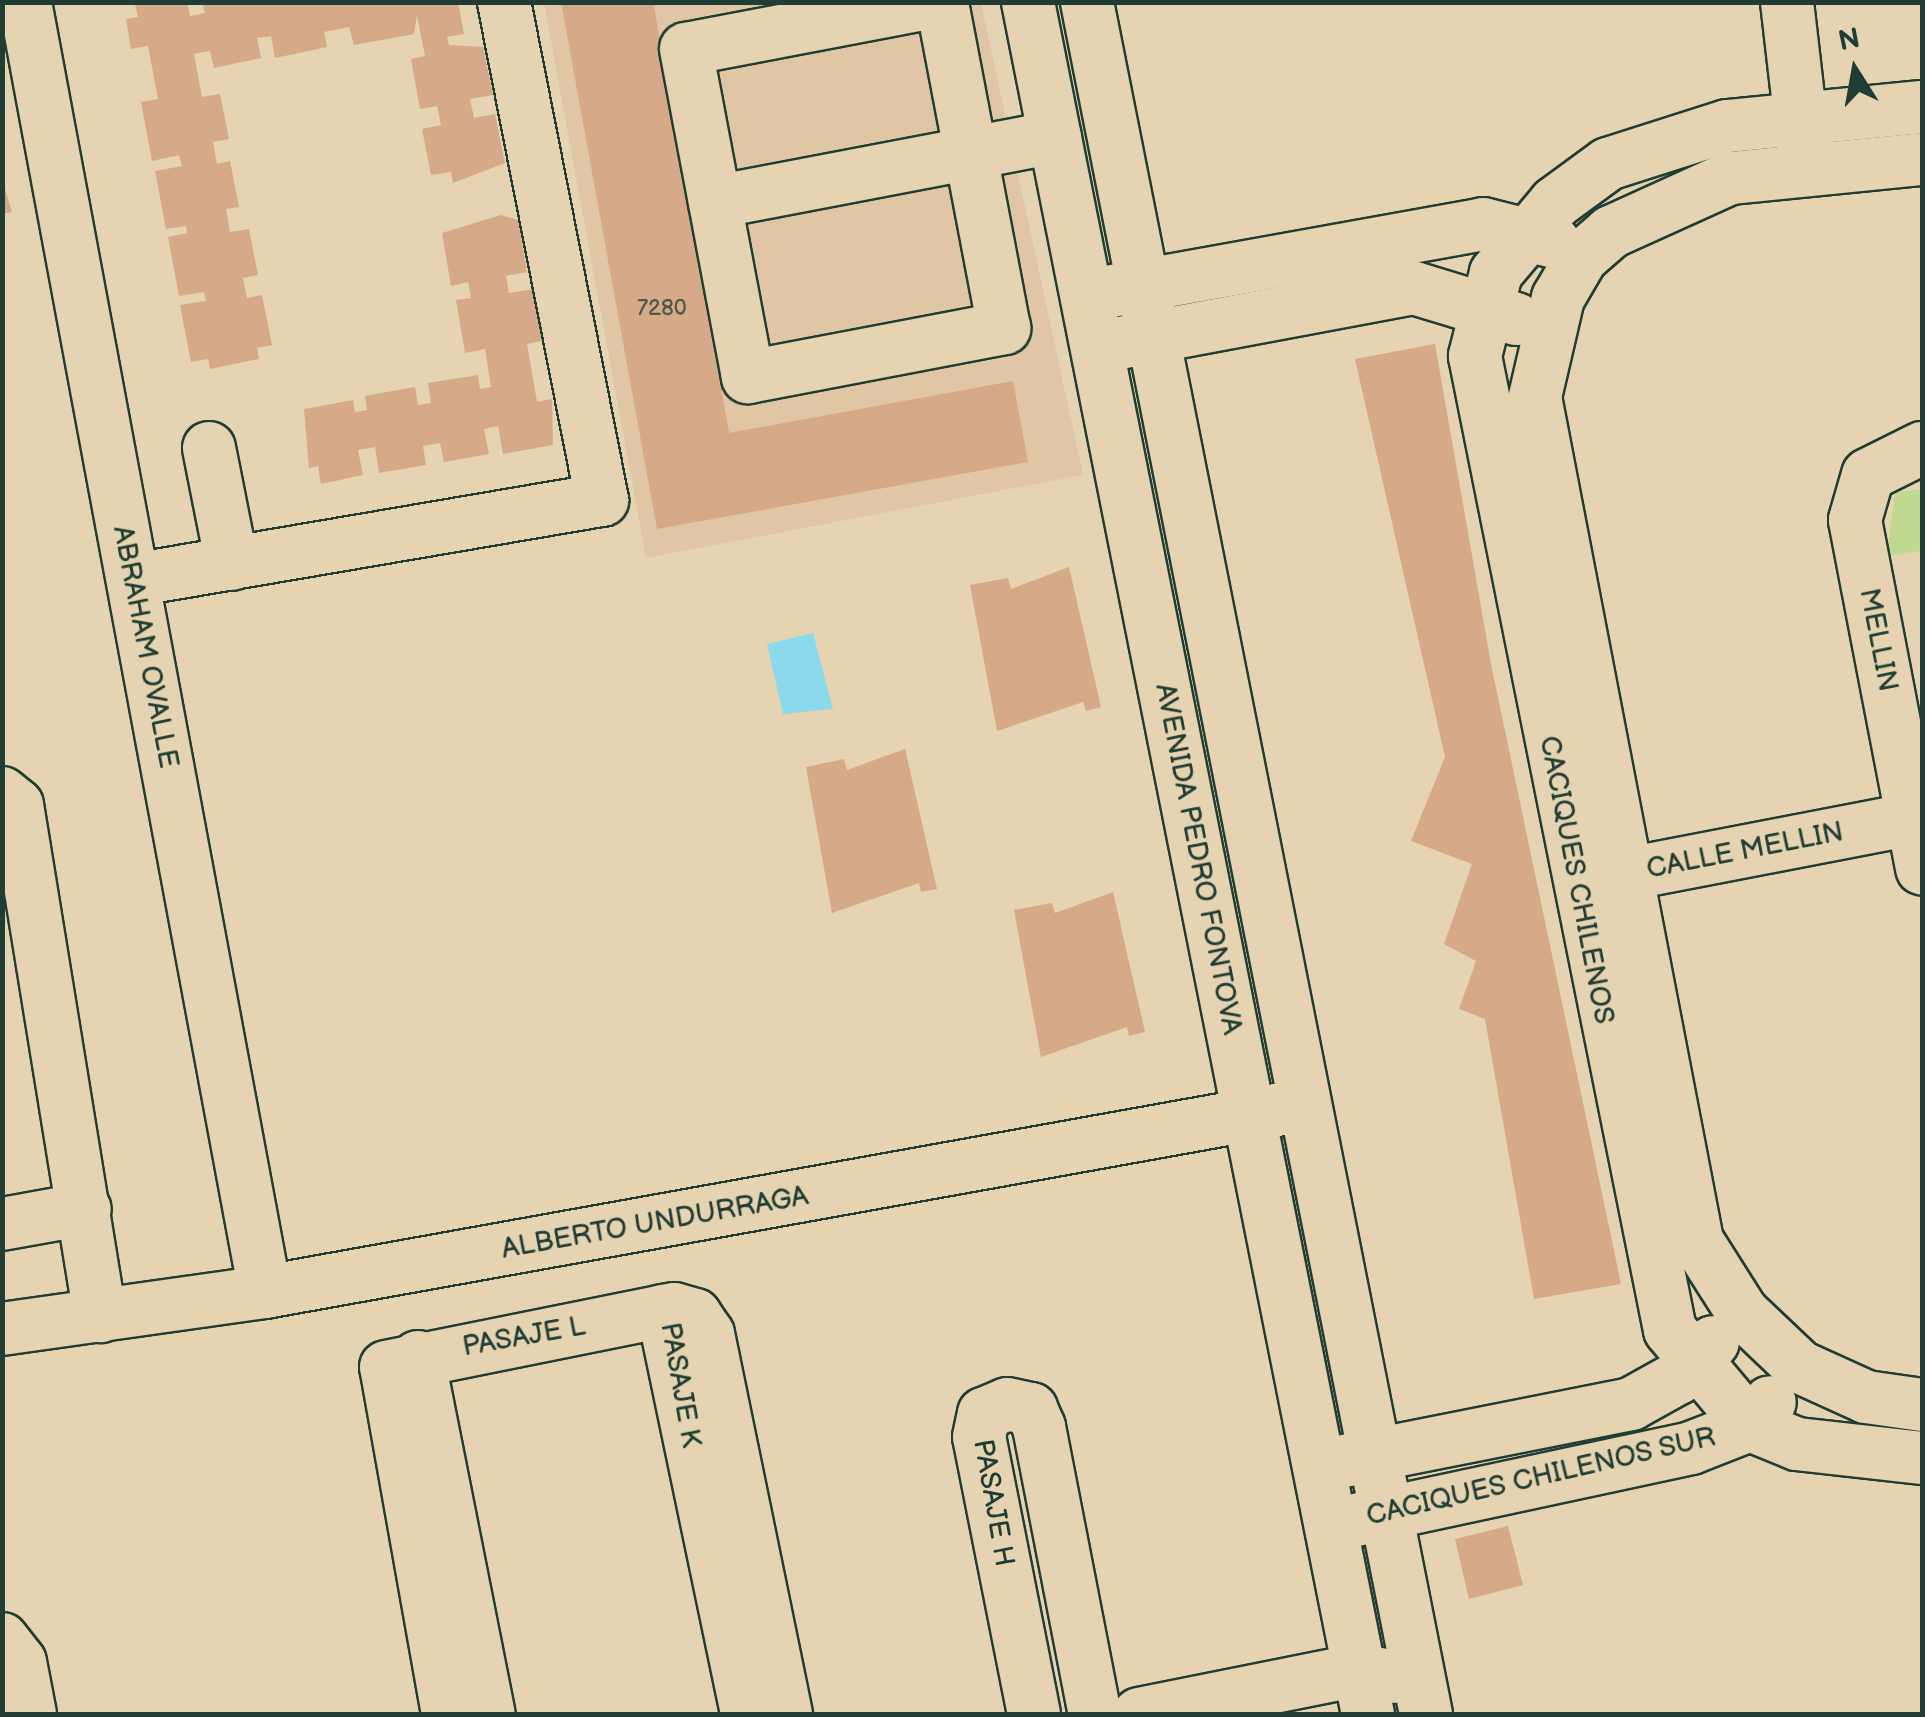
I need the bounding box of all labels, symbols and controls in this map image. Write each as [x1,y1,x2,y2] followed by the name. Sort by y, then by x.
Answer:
[1805,20,1905,120] north arrow
[1836,22,1863,58] text: N
[637,296,687,322] house number: 7280
[105,523,185,771] street label: ABRAHAM OVALLE
[1852,585,1904,695] street label: MELLIN
[1147,681,1249,1037] street label: AVENIDA PEDRO FONTOVA
[1532,733,1620,1027] street label: CACIQUES CHILENOS
[1644,815,1846,887] street label: CALLE MELLIN
[499,1179,811,1267] street label: ALBERTO UNDURRAGA
[460,1310,588,1364] street label: PASAJE L
[653,1320,707,1450] street label: PASAJE K
[1363,1420,1719,1534] street label: CACIQUES CHILENOS SUR
[965,1437,1021,1569] street label: PASAJE H

